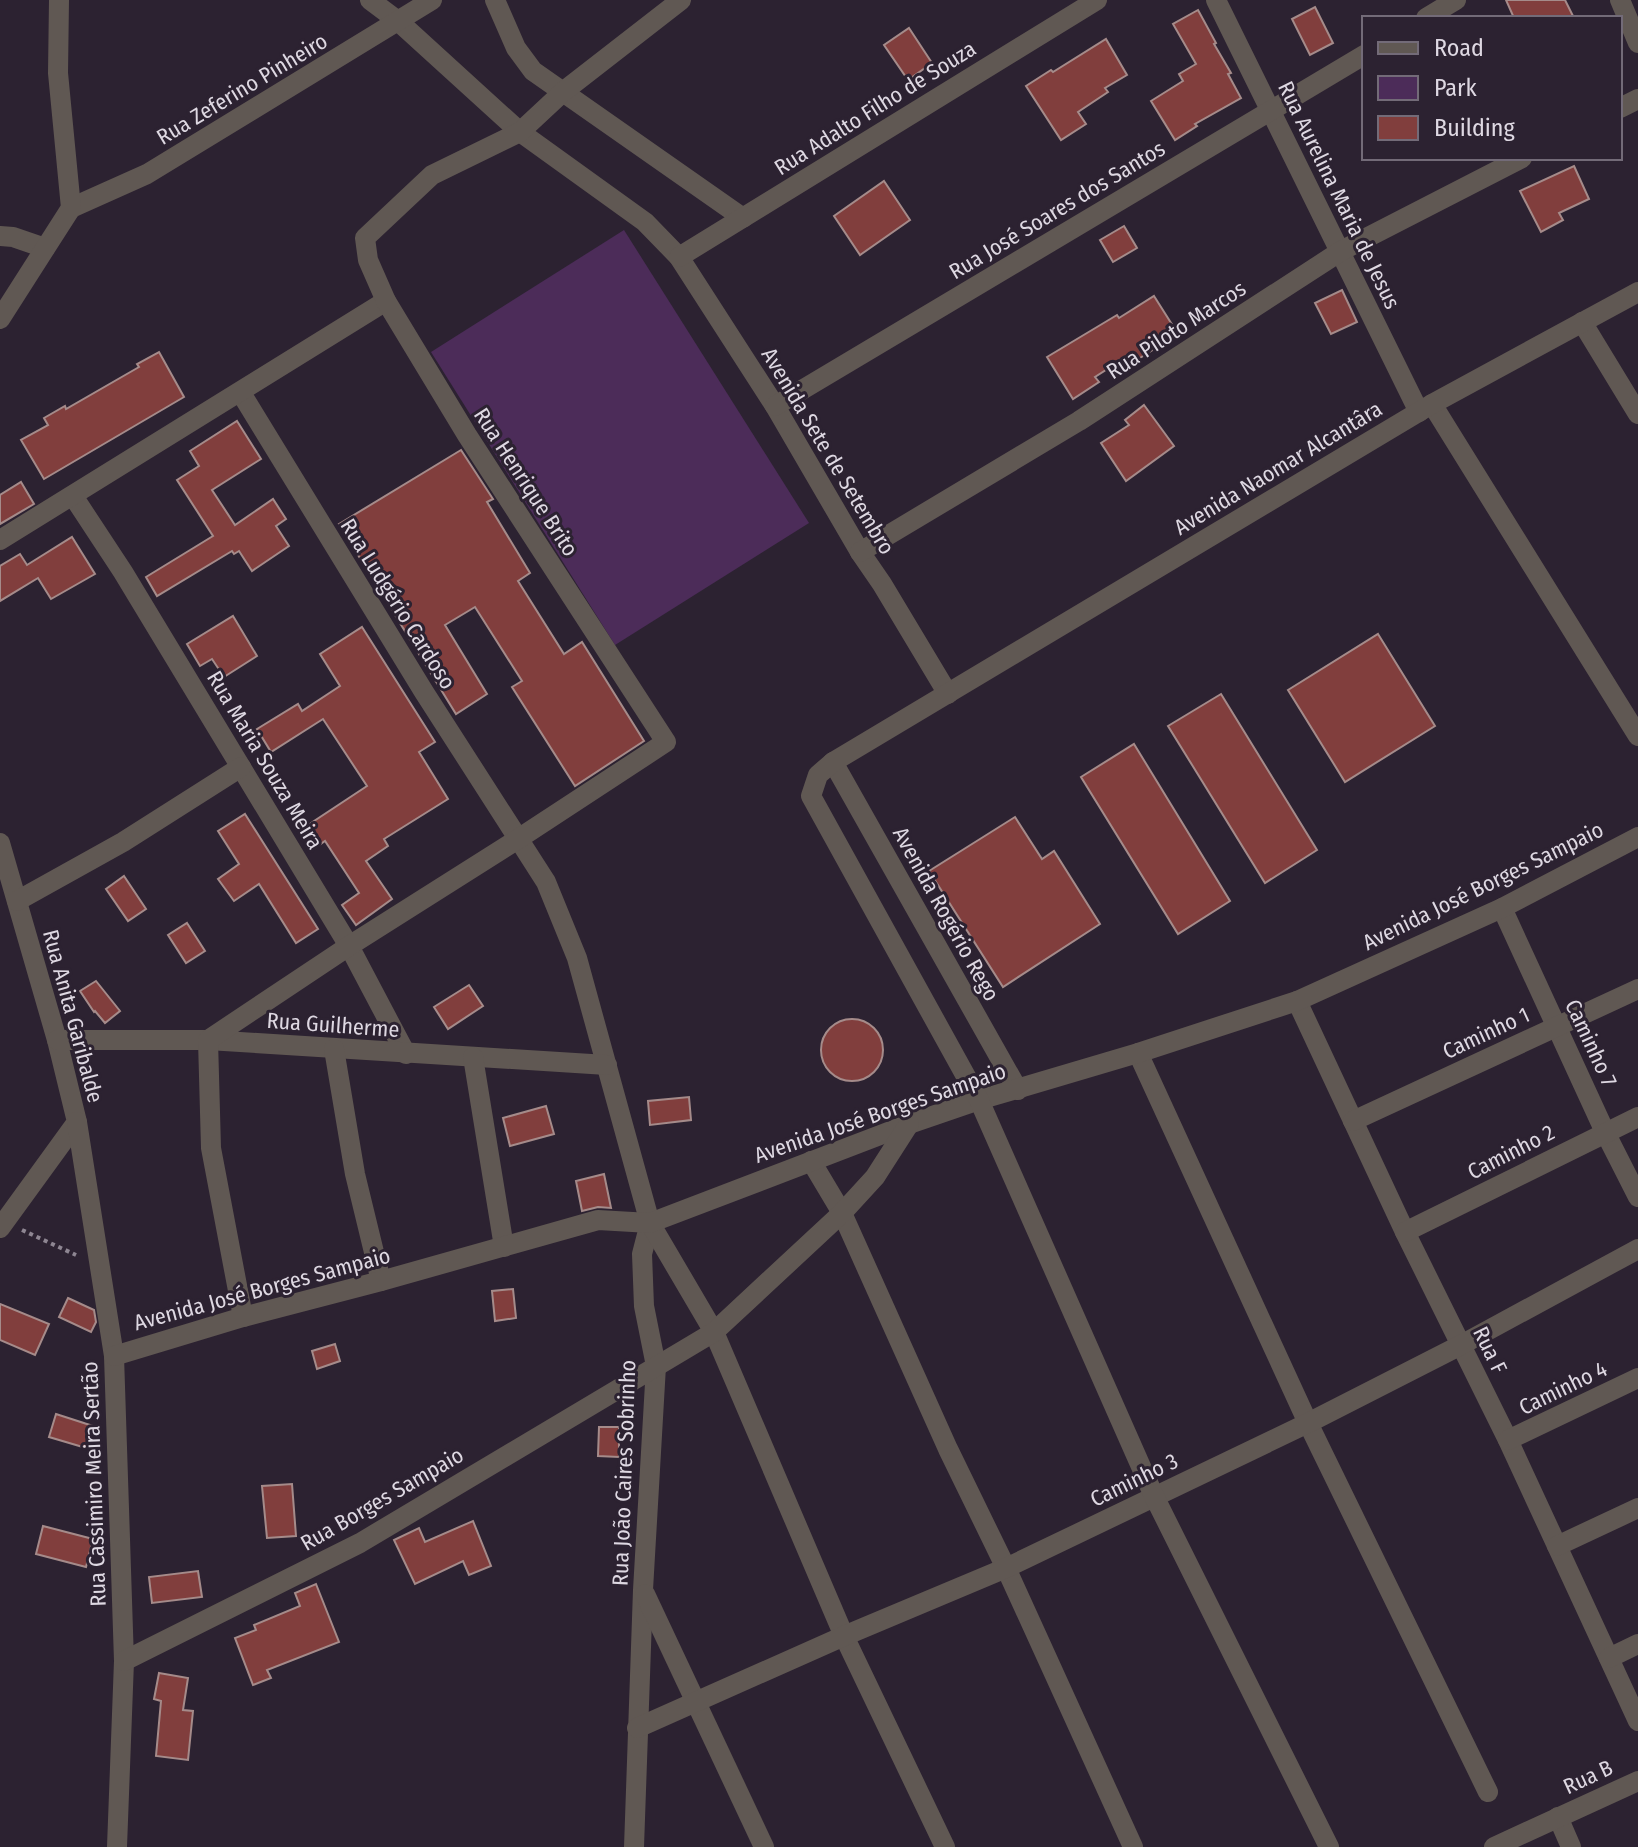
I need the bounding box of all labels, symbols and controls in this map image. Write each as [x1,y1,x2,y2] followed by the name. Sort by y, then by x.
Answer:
[1362,16,1622,160] legend
[152,27,332,151] street label: Rua Zeferino Pinheiro
[1434,34,1484,62] text: Road
[769,35,981,181] street label: Rua Adalto Filho de Souza
[1434,74,1477,102] text: Park
[1272,77,1406,313] street label: Rua Aurelina Maria de Jesus
[1434,114,1516,142] text: Building
[944,135,1170,285] street label: Rua José Soares dos Santos
[1101,275,1251,385] street label: Rua Piloto Marcos
[756,343,900,559] street label: Avenida Sete de Setembro
[1169,395,1387,541] street label: Avenida Naomar Alcantâra
[468,403,584,561] street label: Rua Henrique Brito
[335,514,461,694] street label: Rua Ludgério Cardoso
[201,666,329,854] street label: Rua Maria Souza Meira
[1358,816,1608,956] street label: Avenida José Borges Sampaio
[887,822,1005,1006] street label: Avenida Rogério Rego
[37,926,109,1106] street label: Rua Anita Garibalde
[1559,995,1623,1091] street label: Caminho 7
[1438,1001,1534,1065] street label: Caminho 1
[266,1007,400,1043] street label: Rua Guilherme
[751,1057,1009,1169] street label: Avenida José Borges Sampaio
[1463,1119,1559,1185] street label: Caminho 2
[131,1242,393,1336] street label: Avenida José Borges Sampaio
[1467,1322,1513,1378] street label: Rua F
[1514,1355,1612,1421] street label: Caminho 4
[607,1359,641,1587] street label: Rua João Caires Sobrinho
[76,1361,112,1607] street label: Rua Cassimiro Meira Sertão
[296,1441,468,1557] street label: Rua Borges Sampaio
[1086,1447,1182,1513] street label: Caminho 3
[1559,1754,1617,1800] street label: Rua B

